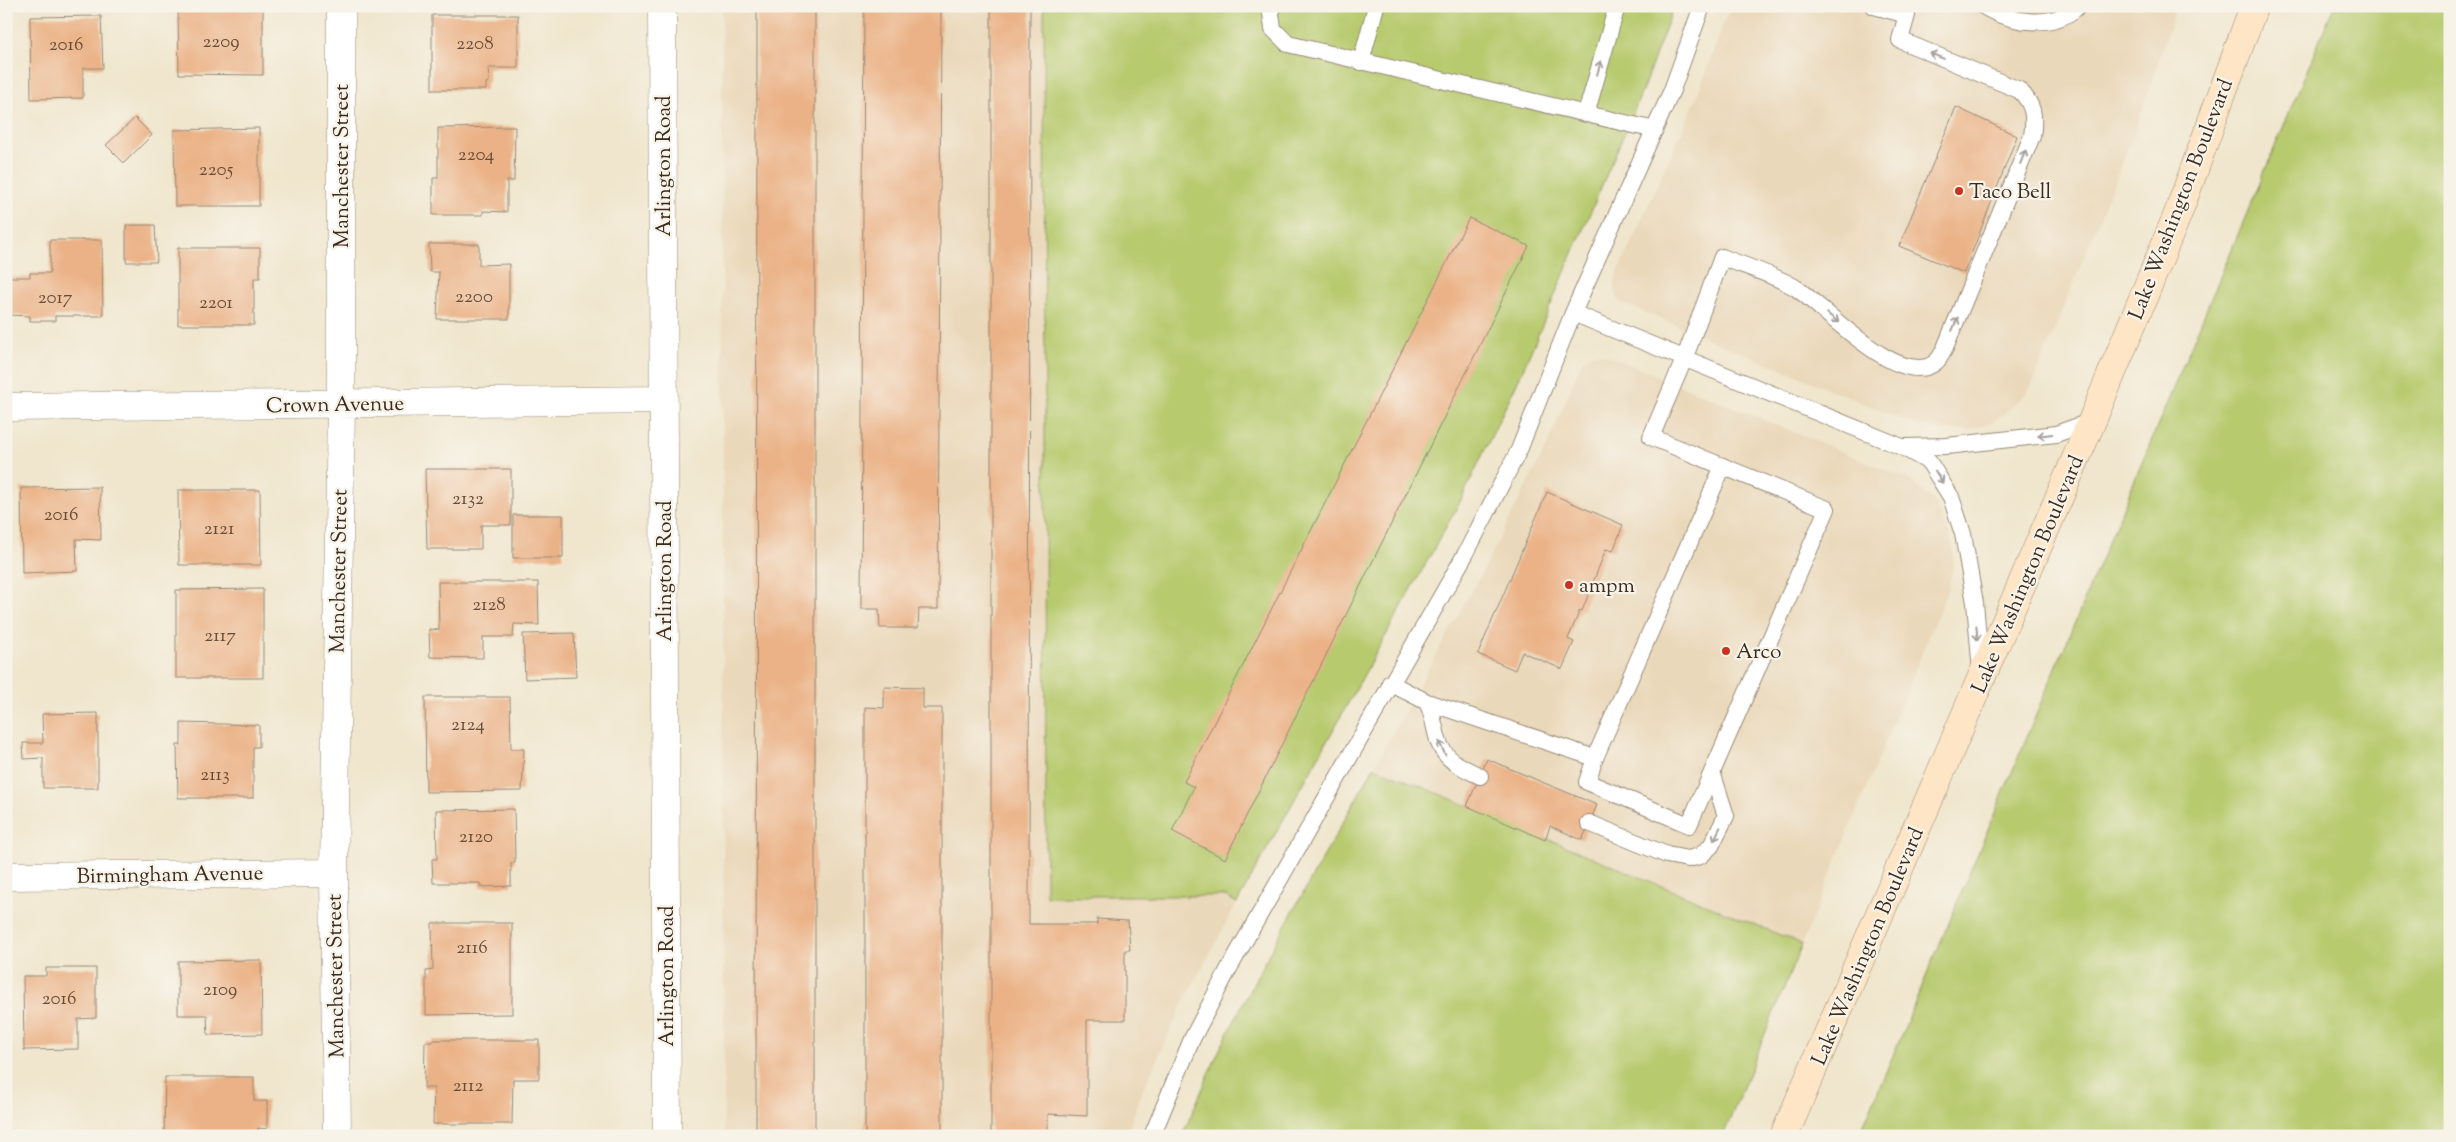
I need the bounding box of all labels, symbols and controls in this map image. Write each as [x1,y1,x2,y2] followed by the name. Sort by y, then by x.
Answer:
[202,29,240,56] house number: 2209
[456,31,494,58] house number: 2208
[49,32,83,59] house number: 2016
[1930,50,1945,59] one-way arrow
[1595,60,1604,76] one-way arrow
[2122,75,2242,325] street label: Lake Washington Boulevard
[328,84,358,248] street label: Manchester Street
[650,95,680,237] street label: Arlington Road
[458,142,495,169] house number: 2204
[2019,150,2028,165] one-way arrow
[199,157,234,184] house number: 2205
[1969,178,2052,208] place label: Taco Bell
[1953,185,1965,197] marker: Taco Bell
[455,284,493,311] house number: 2200
[38,285,73,312] house number: 2017
[199,290,234,317] house number: 2201
[1826,313,1840,323] one-way arrow
[1951,317,1960,332] one-way arrow
[266,390,404,422] street label: Crown Avenue
[2038,430,2054,440] one-way arrow
[1965,451,2093,698] street label: Lake Washington Boulevard
[1934,470,1944,484] one-way arrow
[452,486,484,513] house number: 2132
[324,489,356,653] street label: Manchester Street
[651,500,681,642] street label: Arlington Road
[44,502,78,529] house number: 2016
[204,516,235,543] house number: 2121
[1579,572,1635,602] place label: ampm
[1563,579,1575,591] marker: ampm
[472,592,506,619] house number: 2128
[204,623,236,650] house number: 2117
[1972,625,1982,641] one-way arrow
[1736,638,1782,668] place label: Arco
[1720,645,1732,657] marker: Arco
[451,712,485,739] house number: 2124
[1437,741,1446,756] one-way arrow
[200,762,230,789] house number: 2113
[1805,823,1933,1070] street label: Lake Washington Boulevard
[459,824,493,851] house number: 2120
[1712,827,1722,842] one-way arrow
[76,859,264,893] street label: Birmingham Avenue
[321,894,353,1058] street label: Manchester Street
[653,905,683,1047] street label: Arlington Road
[456,935,488,962] house number: 2116
[203,977,237,1004] house number: 2109
[42,986,76,1013] house number: 2016
[453,1073,483,1100] house number: 2112

